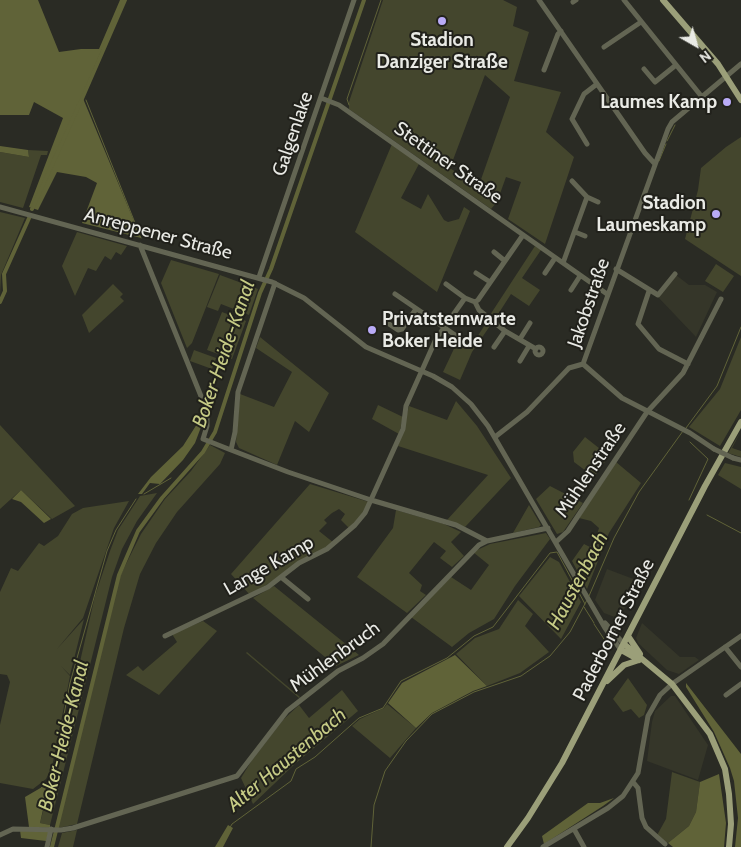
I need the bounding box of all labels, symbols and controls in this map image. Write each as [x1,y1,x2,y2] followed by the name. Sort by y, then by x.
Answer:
[436,15,448,27] marker: Stadion Danziger Straße
[671,20,721,70] north arrow
[376,29,508,73] place label: Stadion Danziger Straße
[696,47,715,67] text: N
[268,89,318,179] street label: Galgenlake
[600,91,717,113] place label: Laumes Kamp
[721,96,733,108] marker: Laumes Kamp
[389,117,507,209] street label: Stettiner Straße
[596,192,706,236] place label: Stadion Laumeskamp
[82,203,234,265] street label: Anreppener Straße
[710,208,722,220] marker: Stadion Laumeskamp
[563,255,615,351] street label: Jakobstraße
[188,277,260,431] water label: Boker-Heide-Kanal
[382,308,516,352] place label: Privatsternwarte Boker Heide
[366,324,378,336] marker: Privatsternwarte Boker Heide
[551,418,631,522] street label: Mühlenstraße
[542,528,614,634] water label: Haustenbach
[220,531,318,601] street label: Lange Kamp
[568,555,660,705] street label: Paderborner Straße
[286,617,384,697] street label: Mühlenbruch
[34,658,94,814] water label: Boker-Heide-Kanal
[223,703,351,817] water label: Alter Haustenbach

